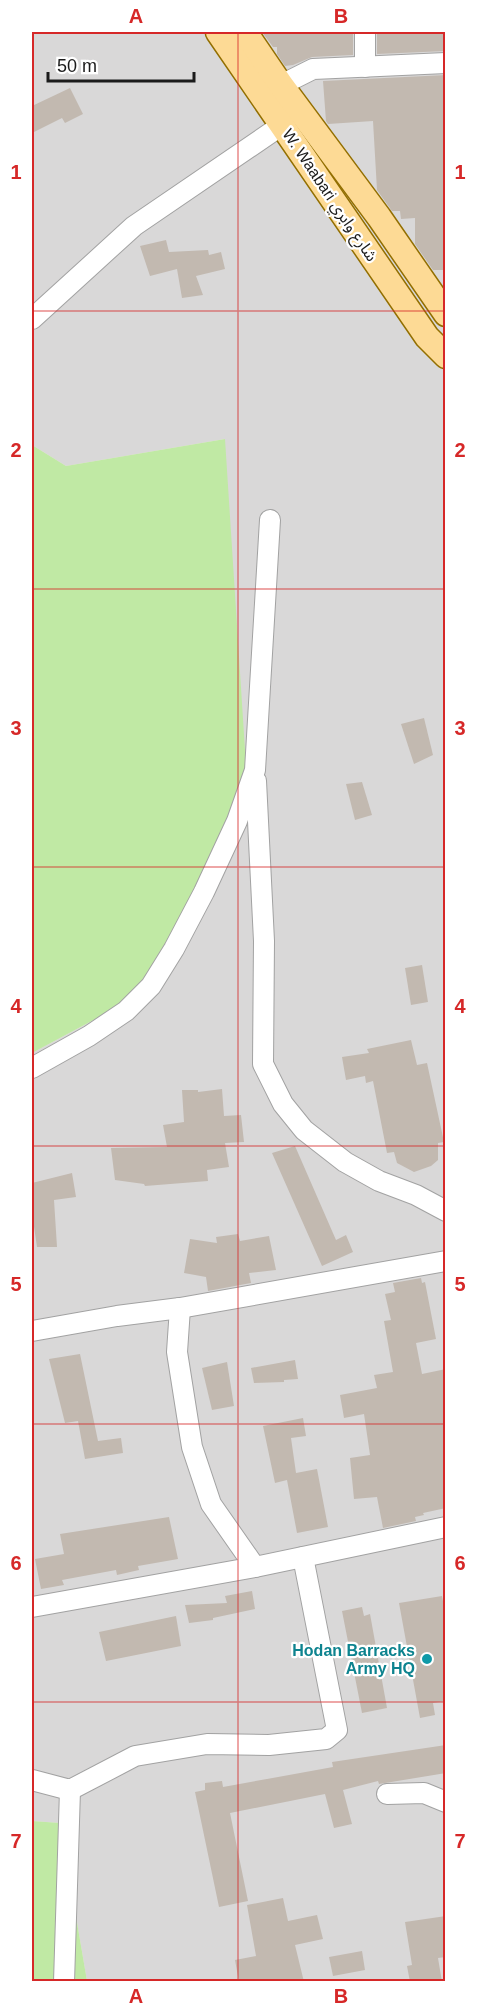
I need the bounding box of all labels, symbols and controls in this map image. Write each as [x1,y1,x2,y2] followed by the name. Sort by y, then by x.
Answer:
[129,5,143,27] text: A
[334,5,348,27] text: B
[48,45,194,83] scale bar
[57,56,97,76] text: 50 m
[276,126,381,267] street label: W. Waabari شارع وابري
[10,161,22,183] text: 1
[454,161,466,183] text: 1
[10,439,22,461] text: 2
[454,439,466,461] text: 2
[10,717,22,739] text: 3
[454,717,466,739] text: 3
[10,995,22,1017] text: 4
[454,995,466,1017] text: 4
[10,1273,22,1295] text: 5
[454,1273,466,1295] text: 5
[10,1552,22,1574] text: 6
[454,1552,466,1574] text: 6
[292,1642,415,1677] place label: Hodan Barracks Army HQ
[420,1652,434,1666] marker: Hodan Barracks Army HQ
[10,1830,22,1852] text: 7
[454,1830,466,1852] text: 7
[129,1985,143,2007] text: A
[334,1985,348,2007] text: B

